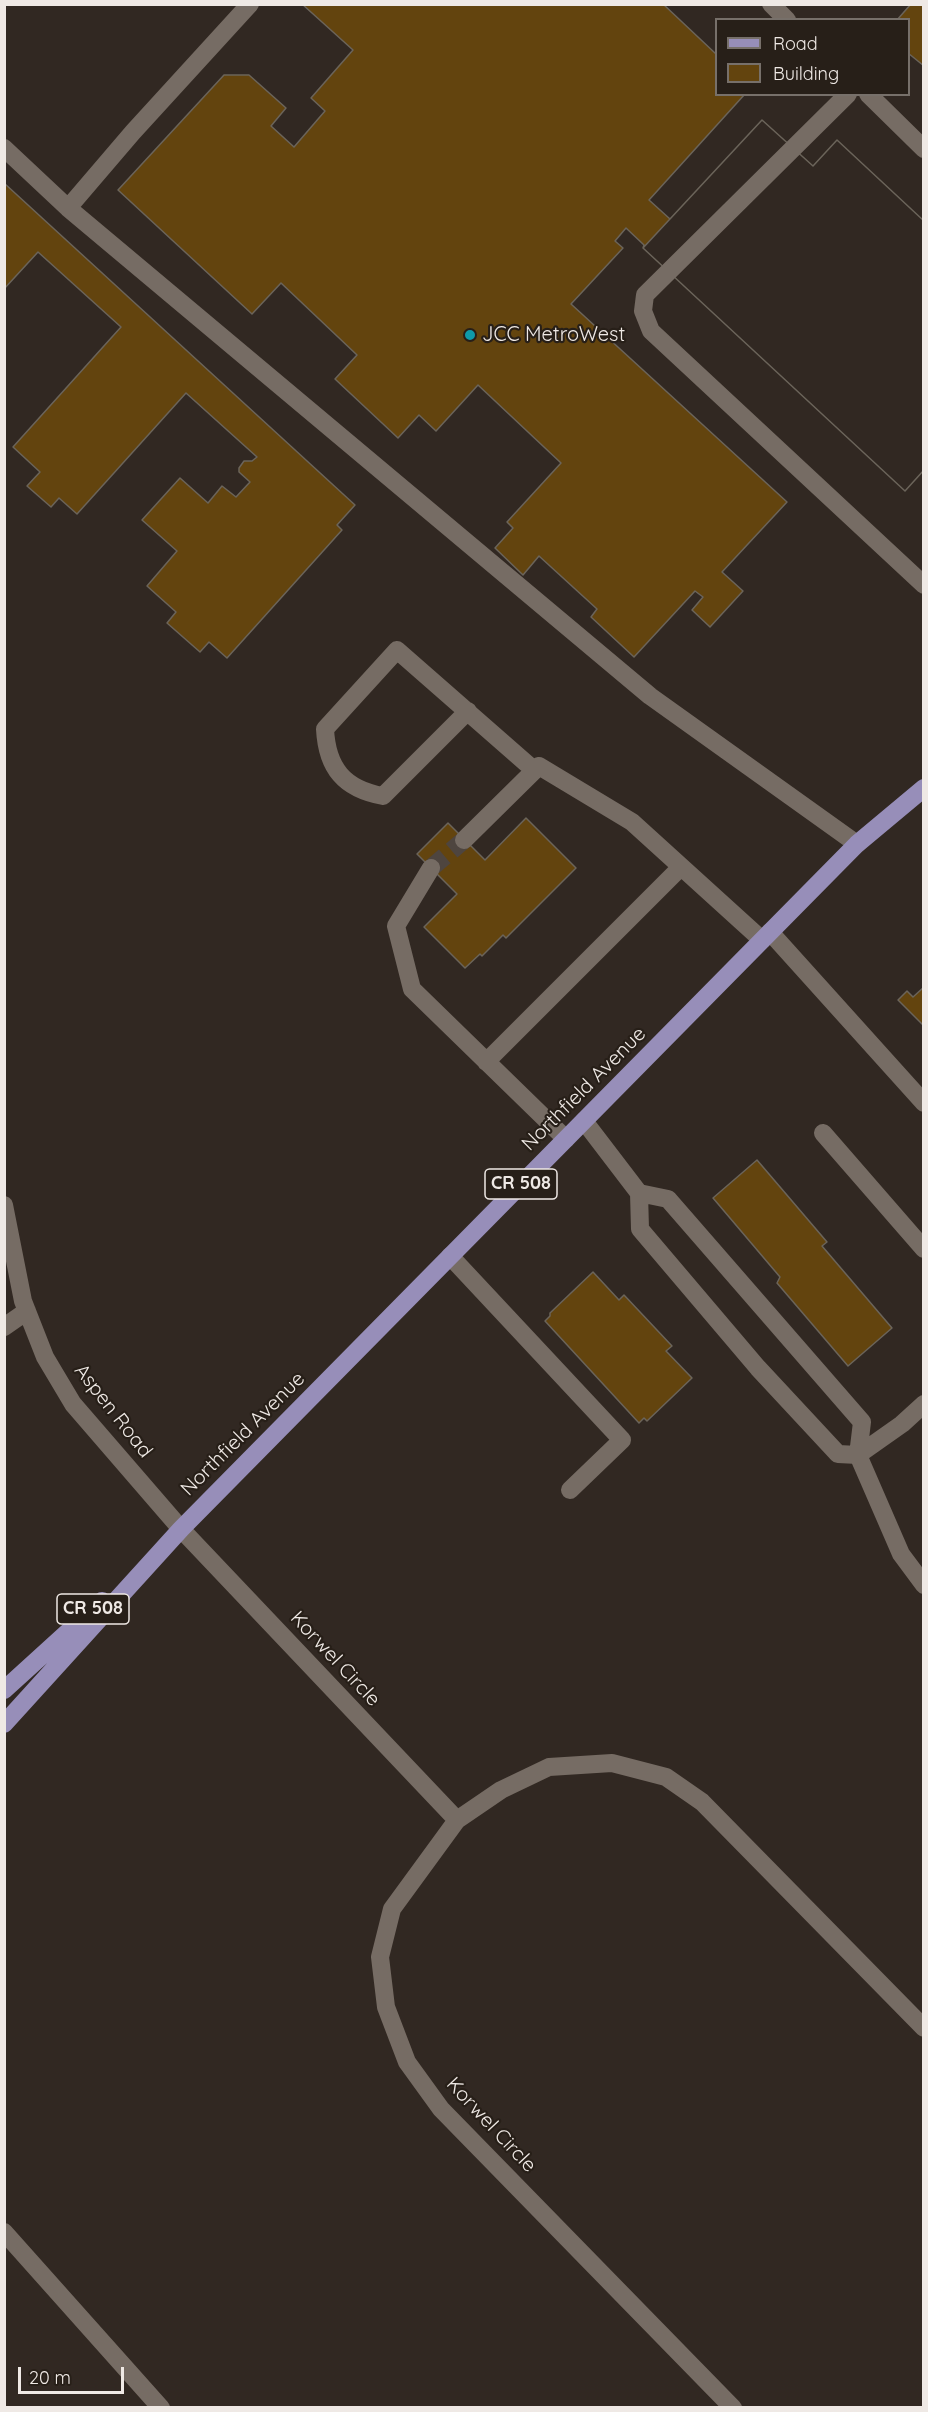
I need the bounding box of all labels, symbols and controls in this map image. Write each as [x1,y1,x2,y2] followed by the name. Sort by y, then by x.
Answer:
[715,18,910,96] legend
[773,32,818,55] text: Road
[773,62,839,85] text: Building
[482,323,625,347] place label: JCC MetroWest
[463,328,477,342] marker: JCC MetroWest
[517,1022,651,1156] street label: Northfield Avenue
[485,1169,557,1199] road number: CR 508
[69,1359,157,1463] street label: Aspen Road
[176,1367,310,1501] street label: Northfield Avenue
[57,1594,129,1624] road number: CR 508
[285,1607,385,1711] street label: Korwel Circle
[441,2073,541,2177] street label: Korwel Circle
[21,2355,128,2393] scale bar
[29,2366,71,2389] text: 20 m

